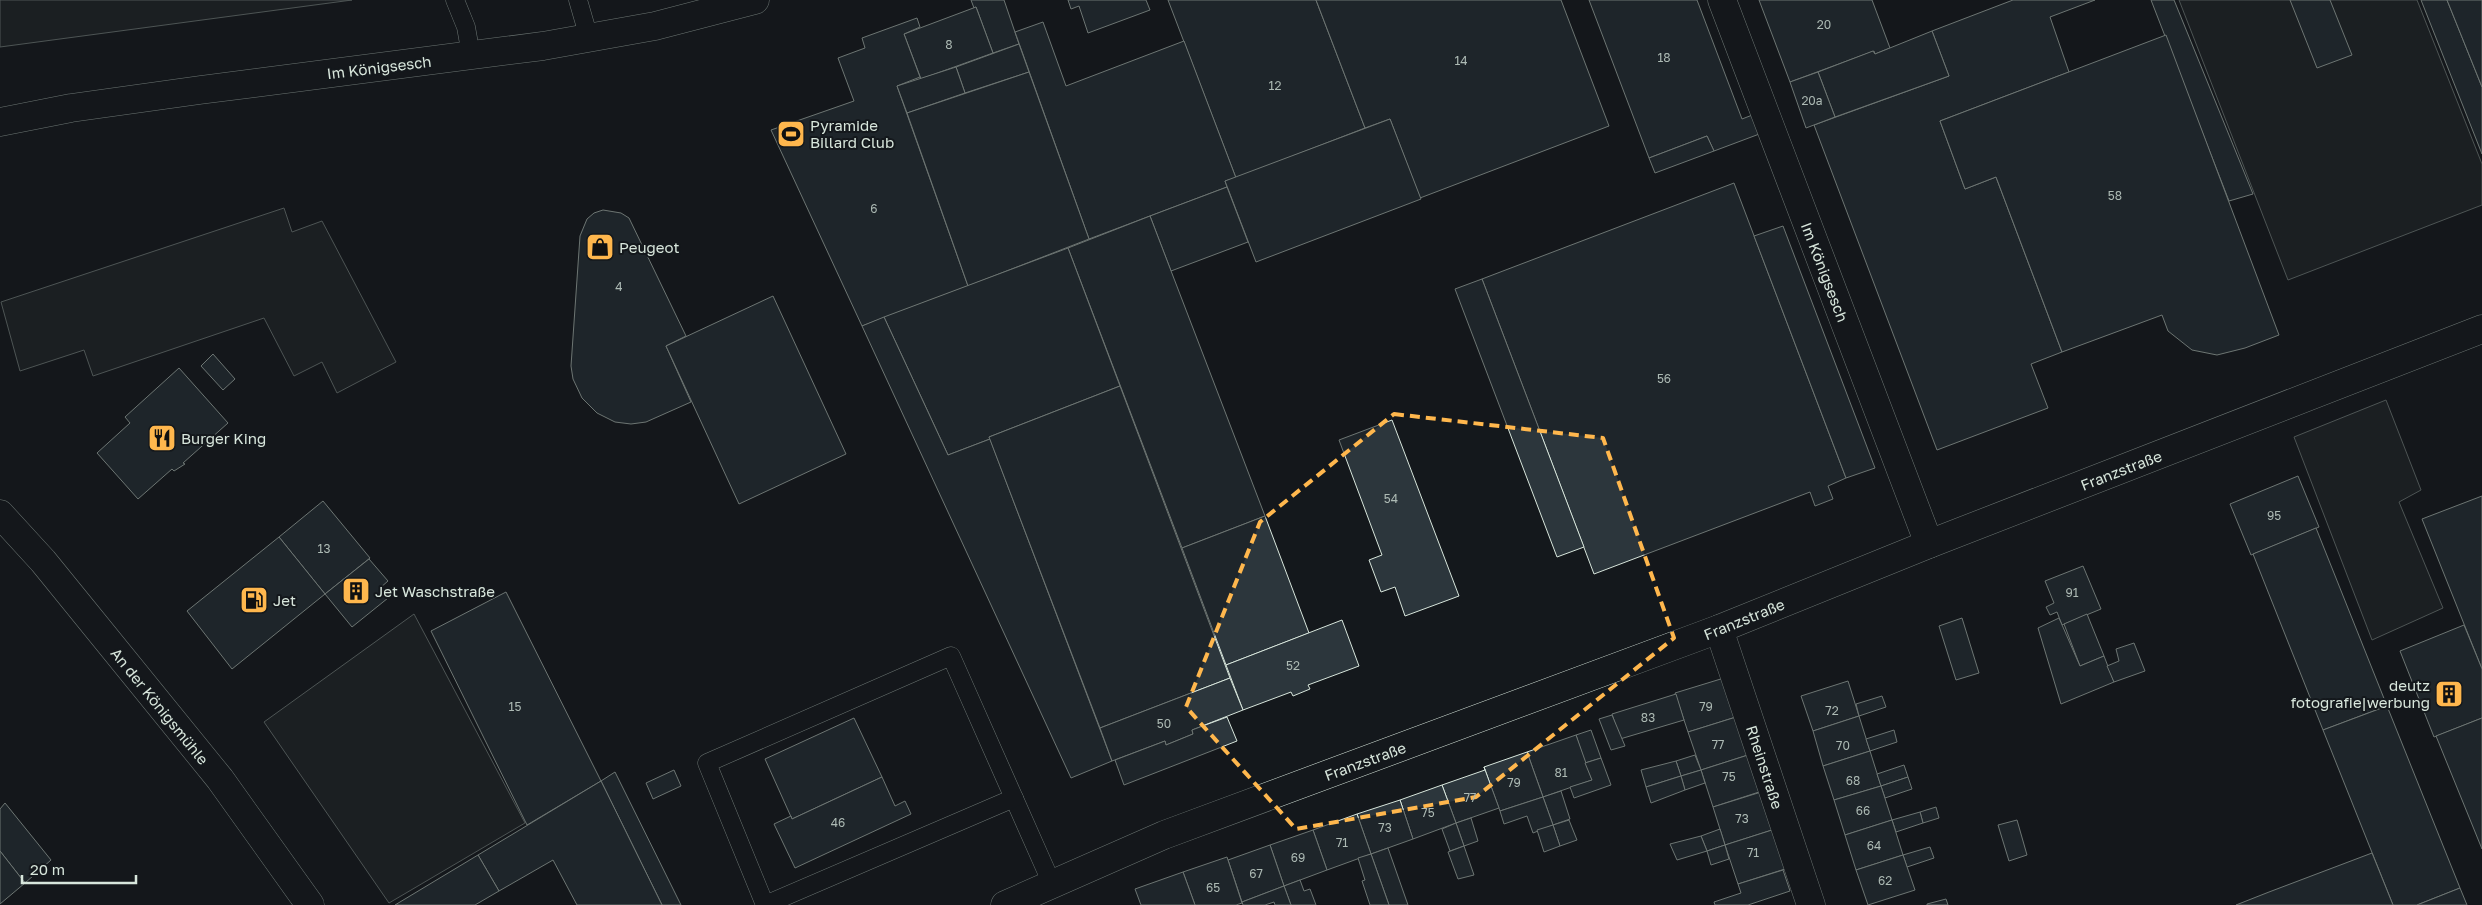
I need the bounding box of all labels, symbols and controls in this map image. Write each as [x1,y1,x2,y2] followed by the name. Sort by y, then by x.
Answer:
[1817,17,1831,32] house number: 20
[945,37,953,52] house number: 8
[1657,50,1671,65] house number: 18
[326,52,432,82] street label: Im Königsesch
[1454,53,1468,68] house number: 14
[1269,78,1281,93] house number: 12
[1801,93,1823,108] house number: 20a
[810,116,894,151] place label: Pyramide Billard Club
[776,119,806,149] sports icon: Pyramide Billard Club
[2108,188,2122,203] house number: 58
[870,201,878,216] house number: 6
[1798,220,1852,324] street label: Im Königsesch
[585,232,615,262] shop icon: Peugeot
[619,238,679,256] place label: Peugeot
[615,279,623,294] house number: 4
[1657,371,1671,386] house number: 56
[147,423,177,453] restaurant icon: Burger King
[181,429,266,447] place label: Burger King
[2078,446,2164,494] street label: Franzstraße
[1384,491,1398,506] house number: 54
[2267,508,2281,523] house number: 95
[318,541,330,556] house number: 13
[341,576,371,606] building icon: Jet Waschstraße
[375,582,495,600] place label: Jet Waschstraße
[239,585,269,615] fuel station icon: Jet
[2065,585,2079,600] house number: 91
[273,591,296,609] place label: Jet
[1701,595,1787,643] street label: Franzstraße
[107,644,213,768] street label: An der Königsmühle
[1286,658,1300,673] house number: 52
[2291,676,2430,711] place label: deutz fotografie|werbung
[2434,679,2464,709] building icon: deutz fotografie|werbung
[509,699,521,714] house number: 15
[1699,699,1713,714] house number: 79
[1825,703,1839,718] house number: 72
[1641,710,1655,725] house number: 83
[1157,716,1171,731] house number: 50
[1743,723,1787,811] street label: Rheinstraße
[1712,737,1724,752] house number: 77
[1322,738,1409,784] street label: Franzstraße
[1836,738,1850,753] house number: 70
[1554,765,1568,780] house number: 81
[1722,769,1736,784] house number: 75
[1846,773,1860,788] house number: 68
[1507,775,1521,790] house number: 79
[1464,790,1476,805] house number: 77
[1856,803,1870,818] house number: 66
[1421,805,1435,820] house number: 75
[1735,811,1749,826] house number: 73
[831,815,845,830] house number: 46
[1378,820,1392,835] house number: 73
[1336,835,1348,850] house number: 71
[1867,838,1881,853] house number: 64
[1747,845,1759,860] house number: 71
[1291,850,1305,865] house number: 69
[22,852,136,884] scale bar
[30,860,65,878] text: 20 m
[1249,866,1263,881] house number: 67
[1878,873,1892,888] house number: 62
[1206,880,1220,895] house number: 65

